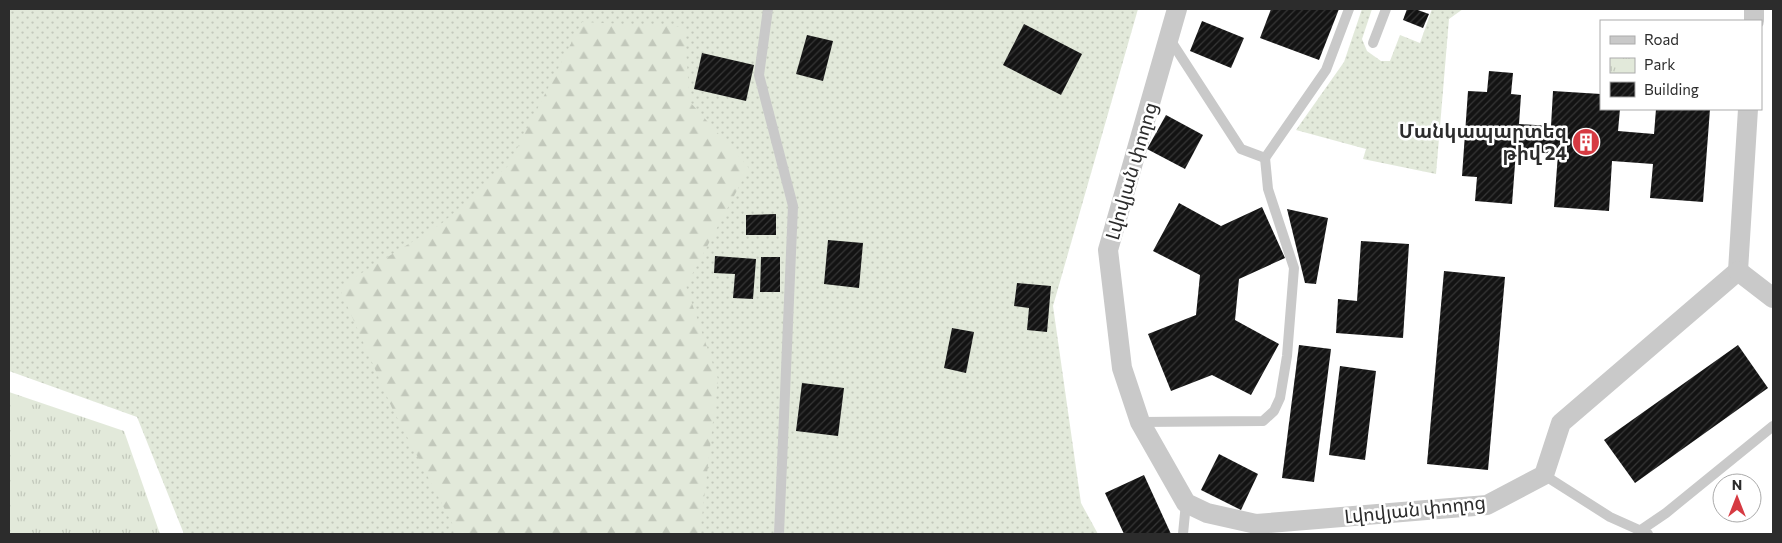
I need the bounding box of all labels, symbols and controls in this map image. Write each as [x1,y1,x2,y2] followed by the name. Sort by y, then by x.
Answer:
[1600,20,1762,110] legend
[1644,30,1679,48] text: Road
[1644,55,1675,73] text: Park
[1644,80,1699,98] text: Building
[1100,99,1162,243] street label: Լվովյան փողոց
[1399,119,1568,165] place label: Մանկապարտեզ թիվ 24
[1571,127,1601,157] building icon: Մանկապարտեզ թիվ 24
[1712,473,1762,523] north arrow
[1732,476,1742,493] text: N
[1343,490,1487,528] street label: Լվովյան փողոց

